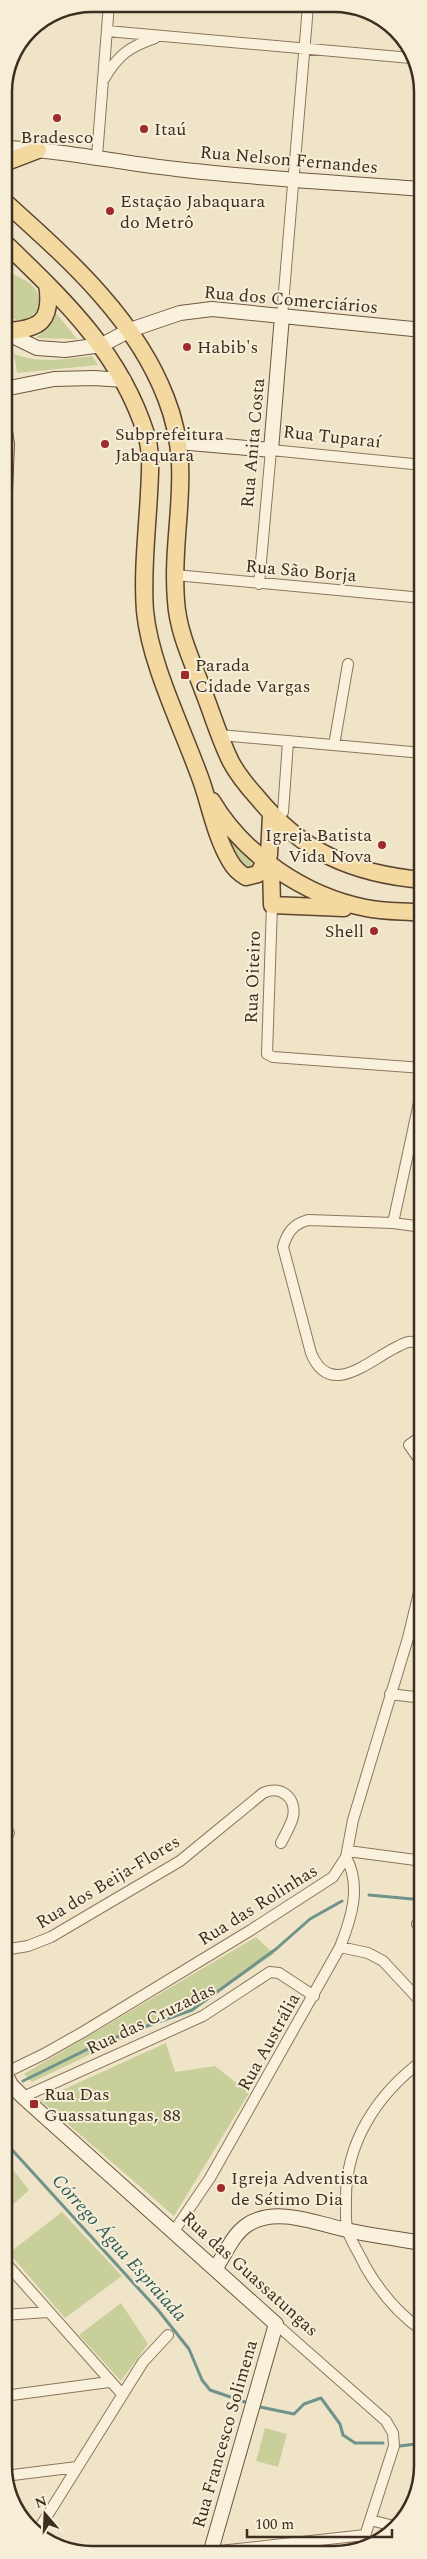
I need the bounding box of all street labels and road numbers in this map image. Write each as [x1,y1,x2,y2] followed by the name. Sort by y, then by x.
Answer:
[199,139,379,181] street label: Rua Nelson Fernandes
[203,279,379,321] street label: Rua dos Comerciários
[234,377,272,509] street label: Rua Anita Costa
[282,418,384,456] street label: Rua Tuparaí
[244,553,358,589] street label: Rua São Borja
[238,930,268,1024] street label: Rua Oiteiro
[31,1828,185,1936] street label: Rua dos Beija-Flores
[193,1857,323,1953] street label: Rua das Rolinhas
[82,1976,220,2062] street label: Rua das Cruzadas
[231,1988,307,2096] street label: Rua Austrália
[175,2205,325,2343] street label: Rua das Guassatungas
[185,2337,265,2531] street label: Rua Francesco Solimena

